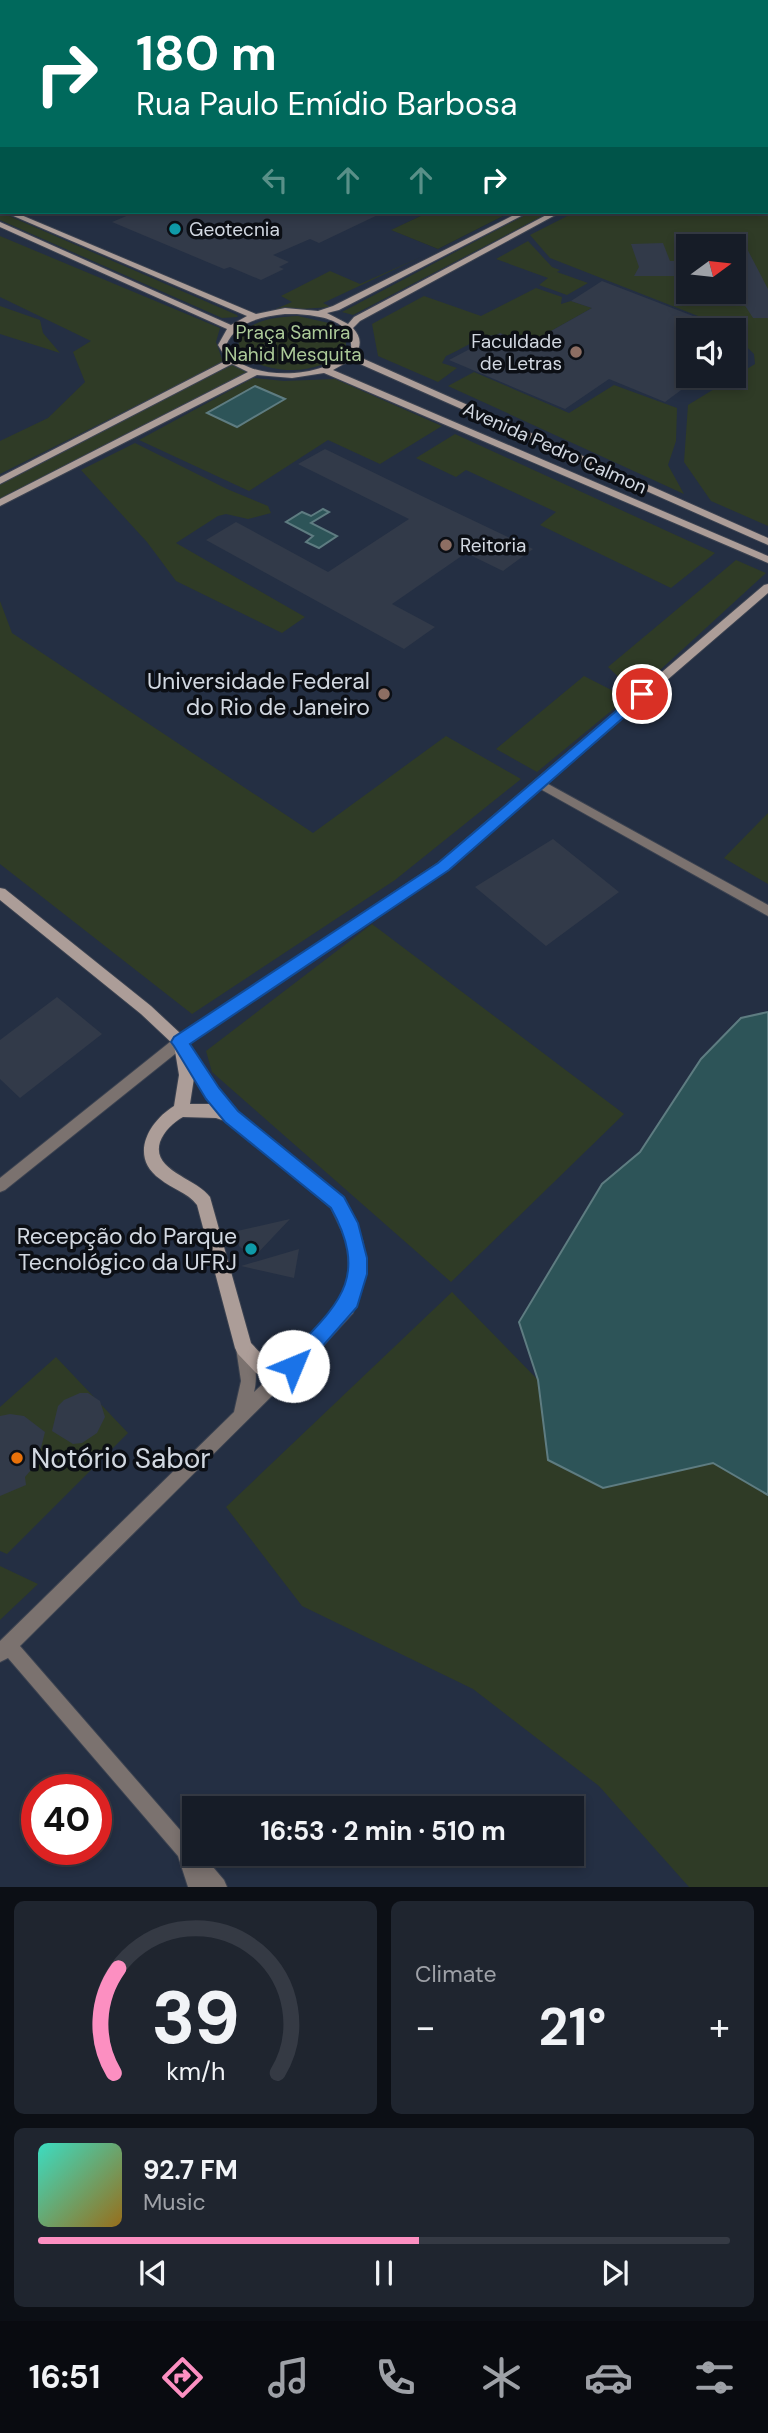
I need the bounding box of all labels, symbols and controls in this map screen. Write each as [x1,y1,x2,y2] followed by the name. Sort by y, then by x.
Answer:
[136,21,277,85] text: 180 m
[21,28,112,119] icon: right
[136,83,517,125] text: Rua Paulo Emídio Barbosa
[256,161,294,199] icon: left
[329,161,367,199] icon: ahead
[402,161,440,199] icon: ahead
[475,161,513,199] icon: right
[189,217,280,242] place label: Geotecnia
[167,221,183,237] marker: Geotecnia
[676,234,746,304] north arrow
[676,234,746,388] map controls
[676,318,746,388] button: sound
[224,320,362,367] park label: Praça Samira Nahid Mesquita
[471,329,562,376] place label: Faculdade de Letras
[568,344,584,360] marker: Faculdade de Letras
[459,396,651,500] street label: Avenida Pedro Calmon
[460,533,526,558] place label: Reitoria
[438,537,454,553] marker: Reitoria
[612,664,672,724] pin
[147,666,370,722] place label: Universidade Federal do Rio de Janeiro
[623,675,661,713] icon: arrive
[376,686,392,702] marker: Universidade Federal do Rio de Janeiro
[17,1221,237,1277] place label: Recepção do Parque Tecnológico da UFRJ
[243,1241,259,1257] marker: Recepção do Parque Tecnológico da UFRJ
[256,1329,330,1403] position arrow
[31,1440,211,1477] place label: Notório Sabor
[9,1450,25,1466] marker: Notório Sabor
[21,1774,112,1865] speed limit sign: 40
[260,1814,506,1848] text: 16:53 · 2 min · 510 m
[415,1959,497,1989] text: Climate
[151,1972,240,2067] text: 39
[539,1993,606,2061] text: 21°
[415,2002,436,2052] text: −
[709,2002,730,2052] text: +
[166,2055,225,2088] text: km/h
[143,2153,238,2187] text: 92.7 FM
[143,2187,206,2217] text: Music
[134,2254,172,2292] icon: previous
[365,2254,403,2292] icon: pause
[596,2254,634,2292] icon: next
[158,2353,207,2402] icon: directions
[264,2353,313,2402] icon: music
[371,2353,420,2402] icon: phone
[477,2353,526,2402] icon: climate
[584,2353,633,2402] icon: car
[690,2353,739,2402] icon: filters
[29,2356,100,2398] text: 16:51

